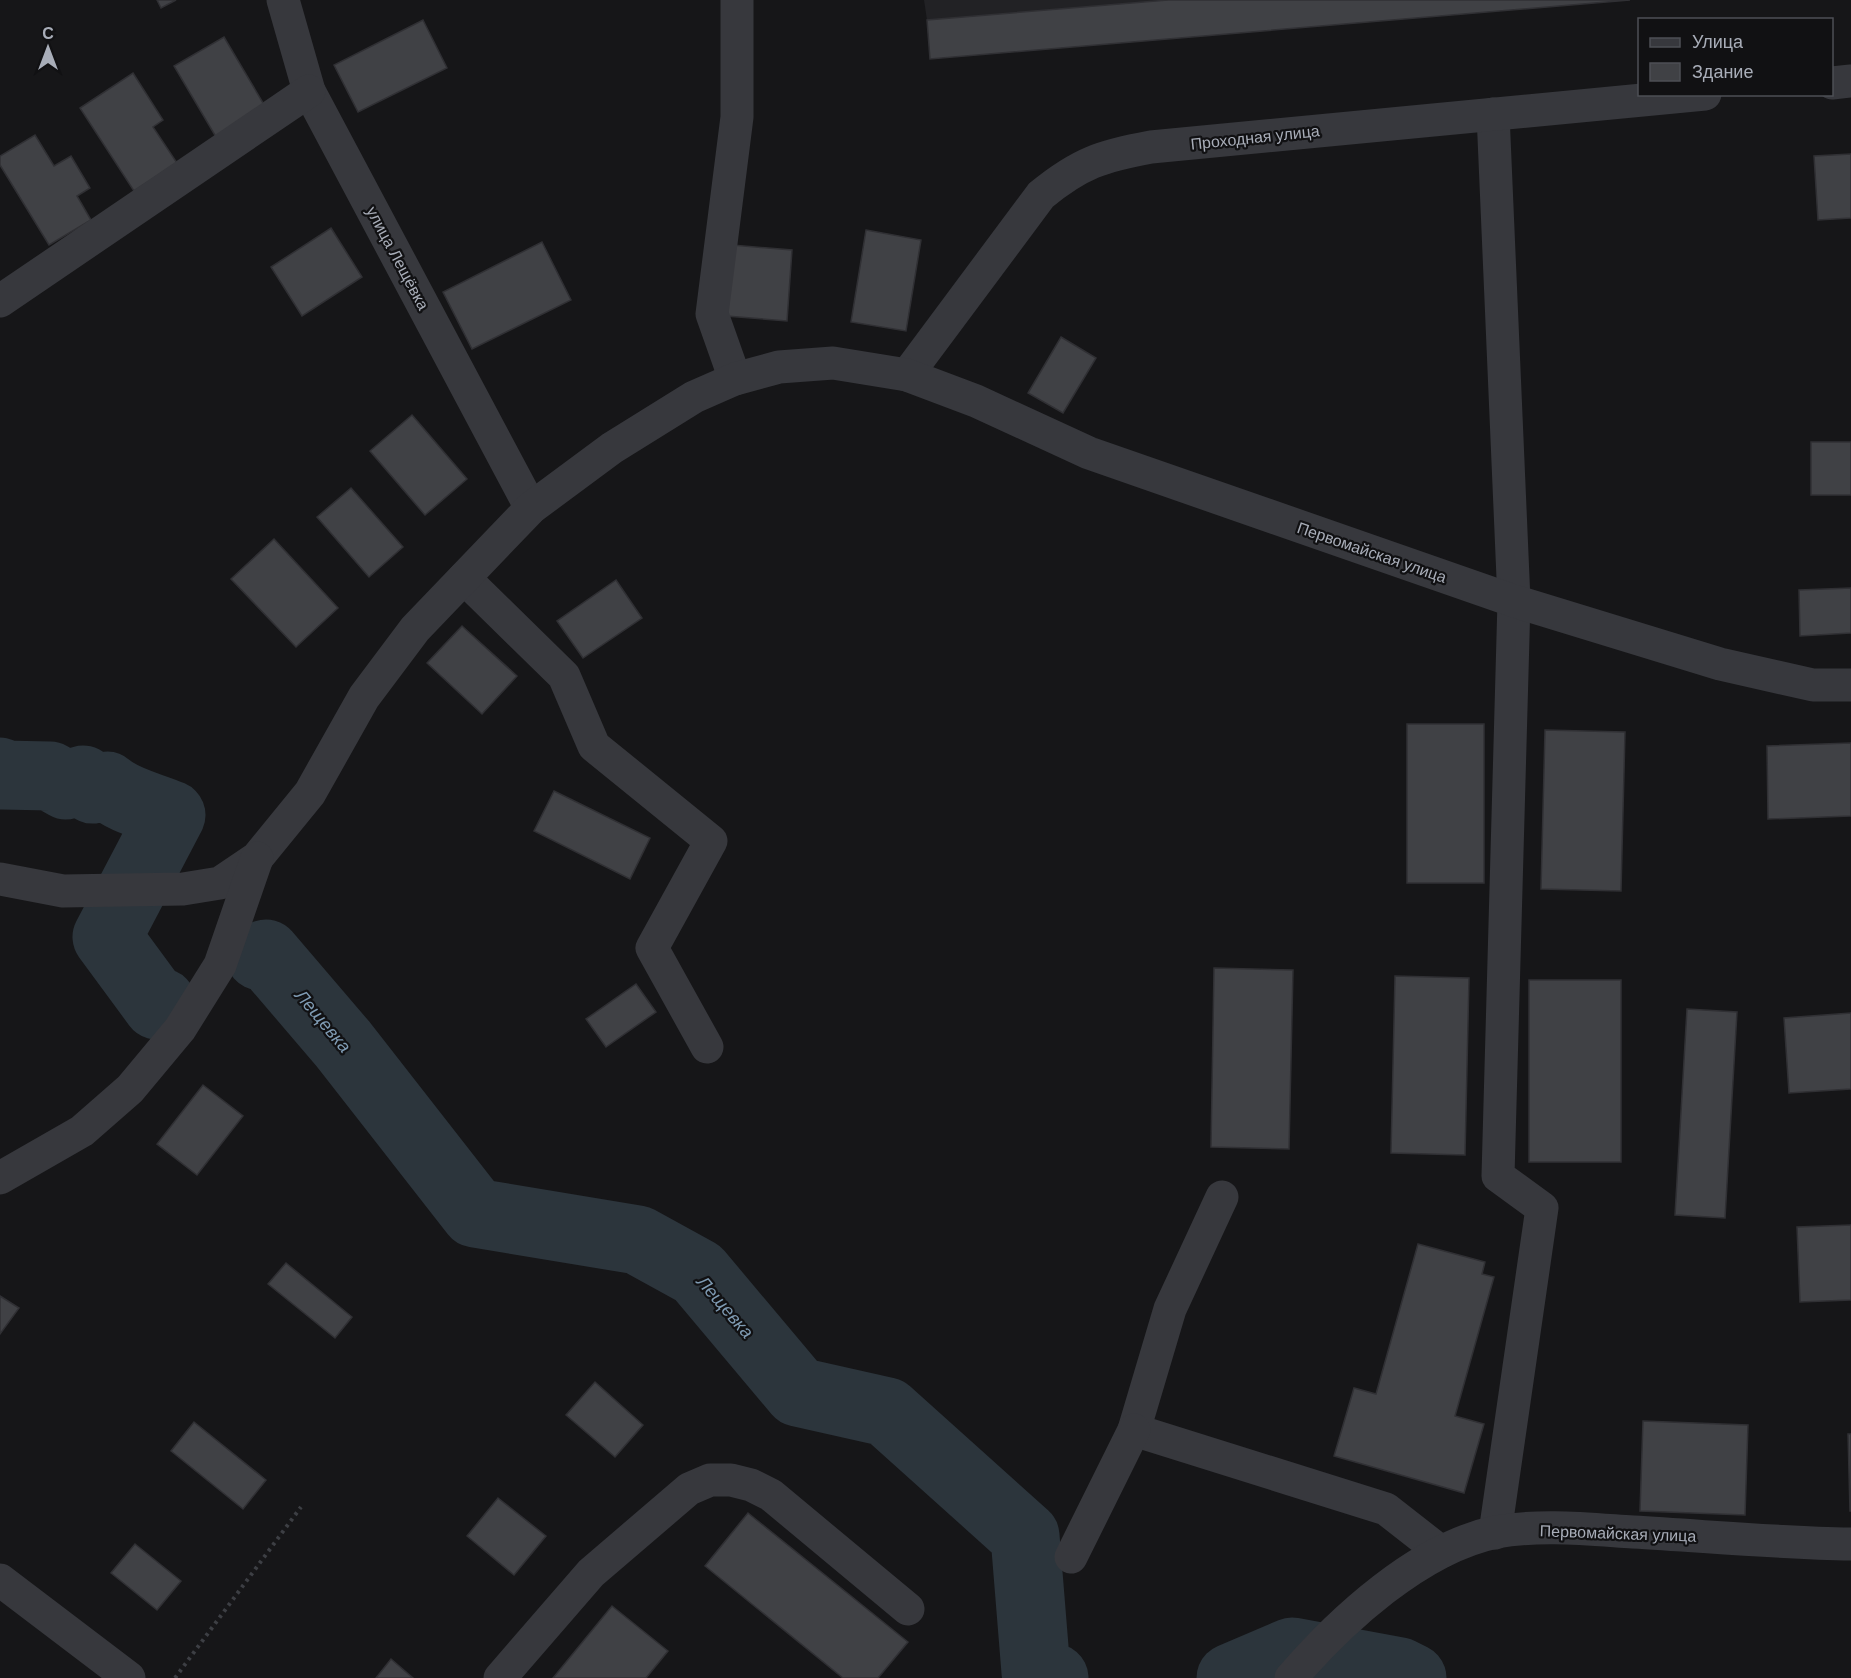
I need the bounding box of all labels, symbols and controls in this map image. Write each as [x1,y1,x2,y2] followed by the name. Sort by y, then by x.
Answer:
[18,18,78,78] north arrow
[1638,18,1833,96] legend
[42,25,54,42] text: С
[1692,32,1744,52] text: Улица
[1692,62,1753,82] text: Здание
[1190,122,1321,153] street label: Проходная улица
[363,204,432,313] street label: улица Лещёвка
[1295,519,1449,586] street label: Первомайская улица
[290,985,355,1056] water label: Лещевка
[692,1271,757,1342] water label: Лещевка
[1539,1522,1697,1545] street label: Первомайская улица

